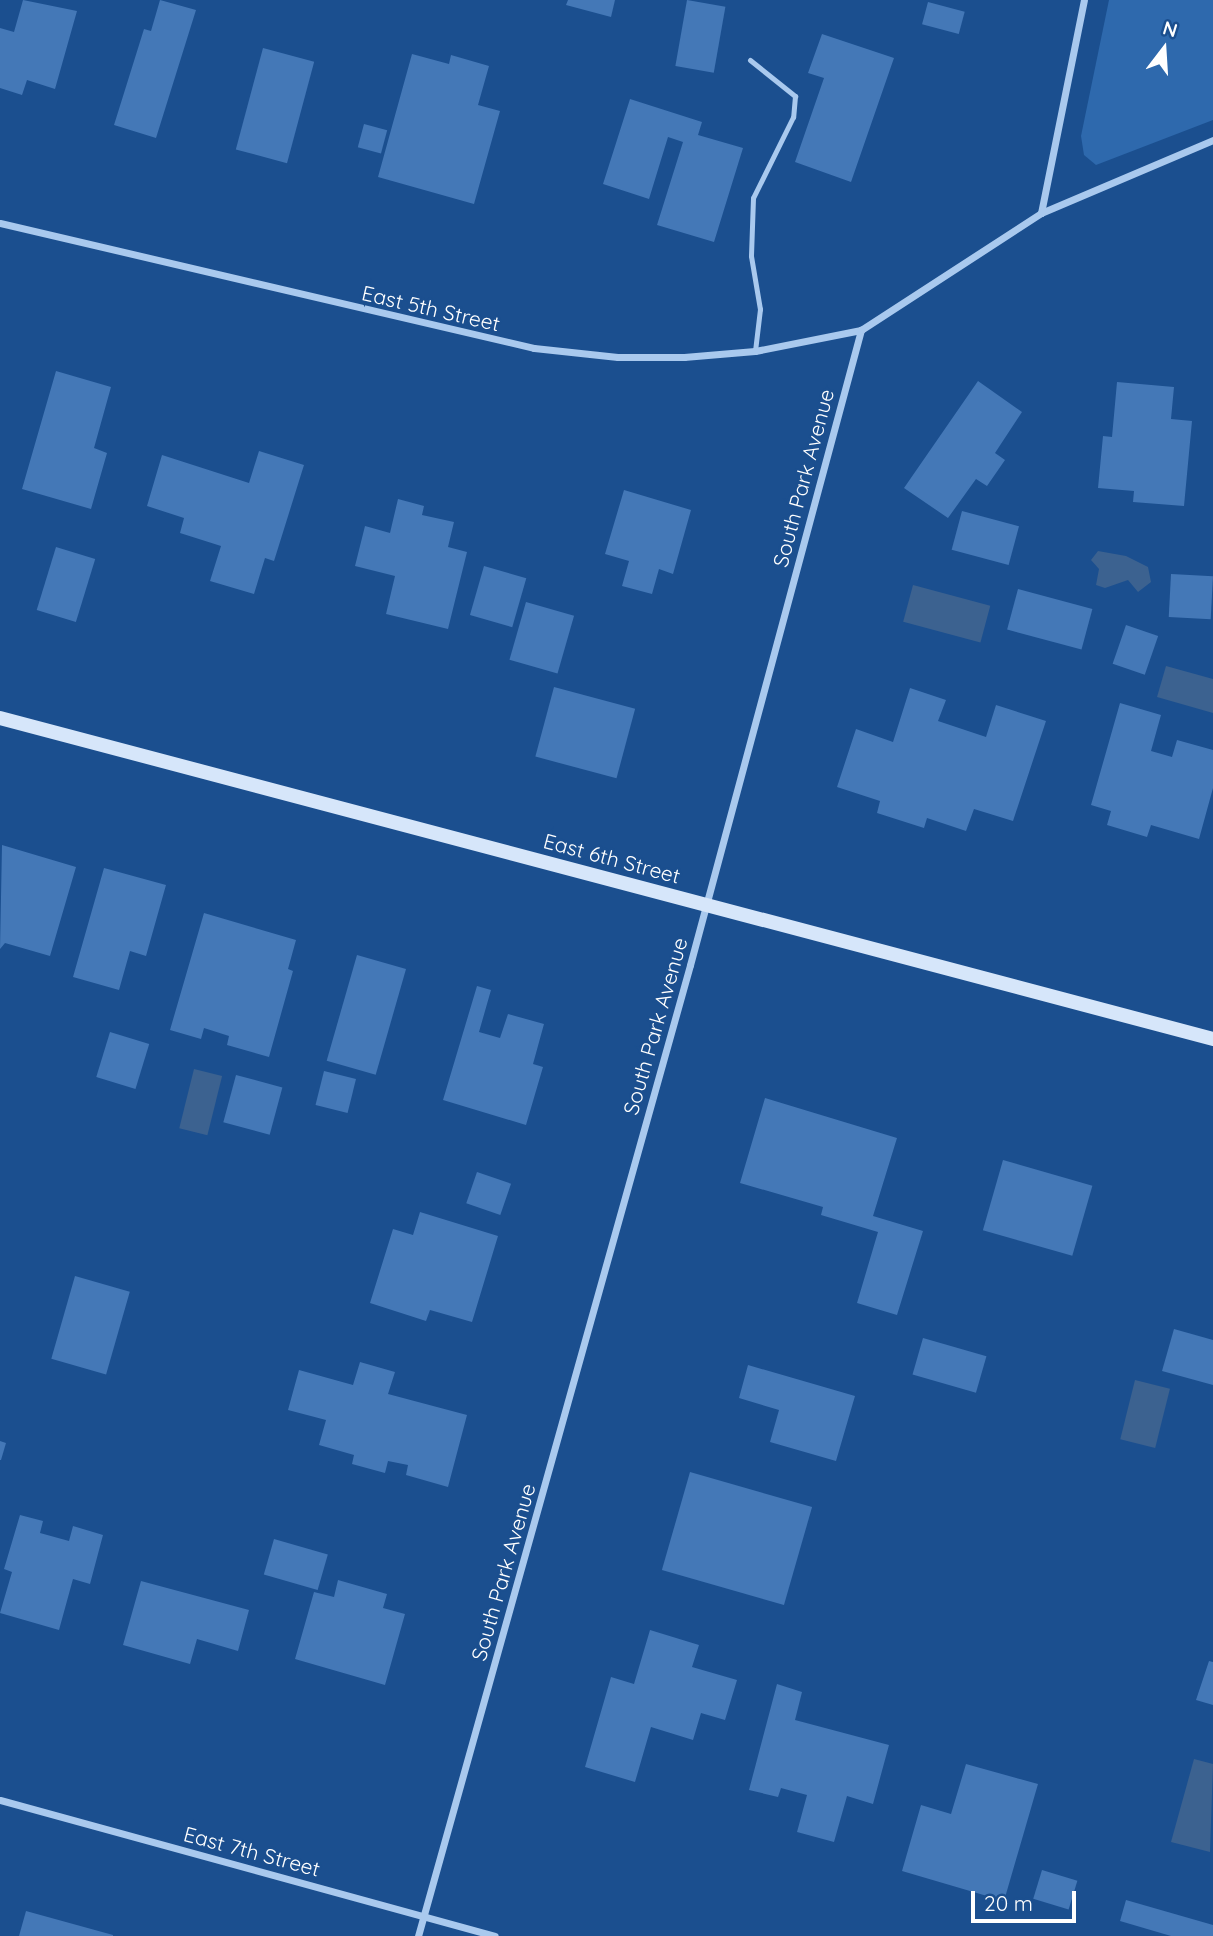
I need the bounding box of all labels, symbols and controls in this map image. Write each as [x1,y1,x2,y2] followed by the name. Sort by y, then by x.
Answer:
[1129,14,1199,84] north arrow
[1160,15,1180,42] text: N
[359,280,503,336] street label: East 5th Street
[767,386,839,570] street label: South Park Avenue
[541,828,683,888] street label: East 6th Street
[618,934,692,1118] street label: South Park Avenue
[466,1480,540,1664] street label: South Park Avenue
[181,1821,323,1881] street label: East 7th Street
[975,1876,1080,1920] scale bar
[984,1890,1033,1916] text: 20 m

